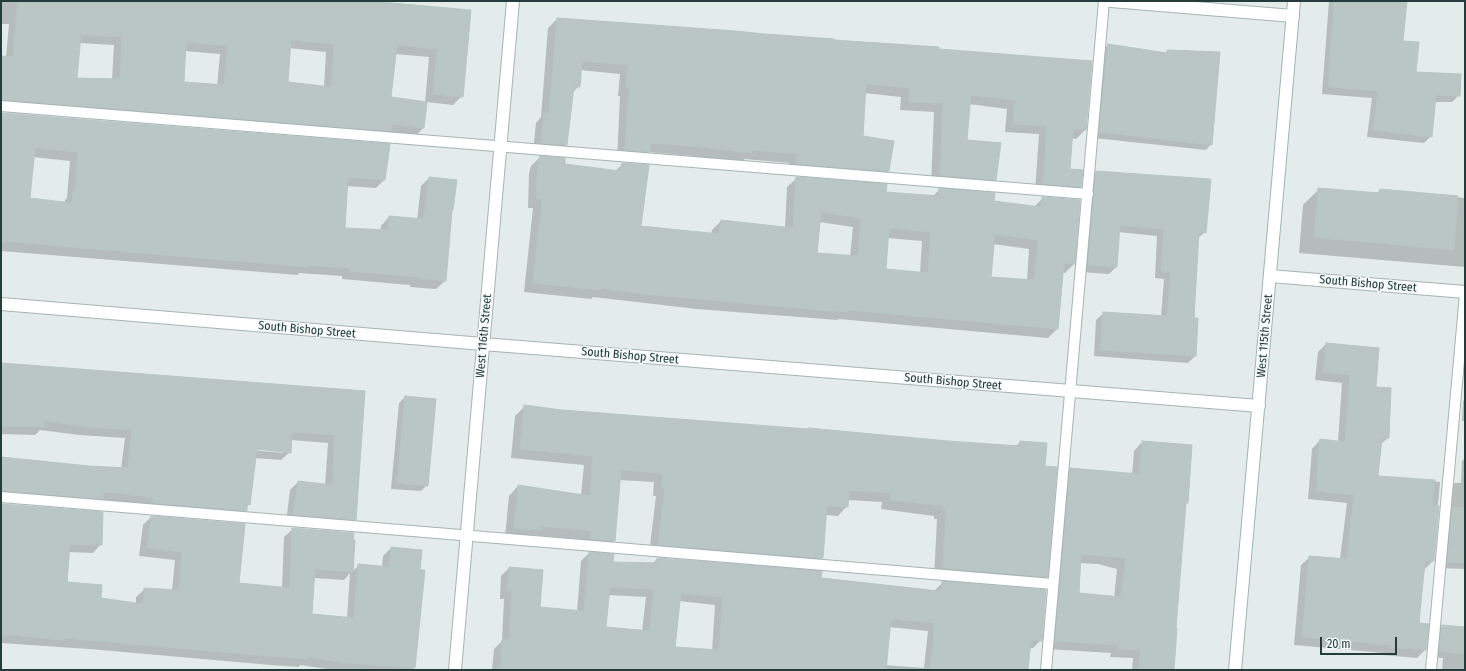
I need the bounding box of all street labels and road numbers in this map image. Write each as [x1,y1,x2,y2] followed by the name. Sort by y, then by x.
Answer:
[1319,273,1417,295] street label: South Bishop Street
[473,293,495,379] street label: West 116th Street
[1254,294,1276,378] street label: West 115th Street
[258,319,356,341] street label: South Bishop Street
[581,345,679,367] street label: South Bishop Street
[904,371,1002,393] street label: South Bishop Street

